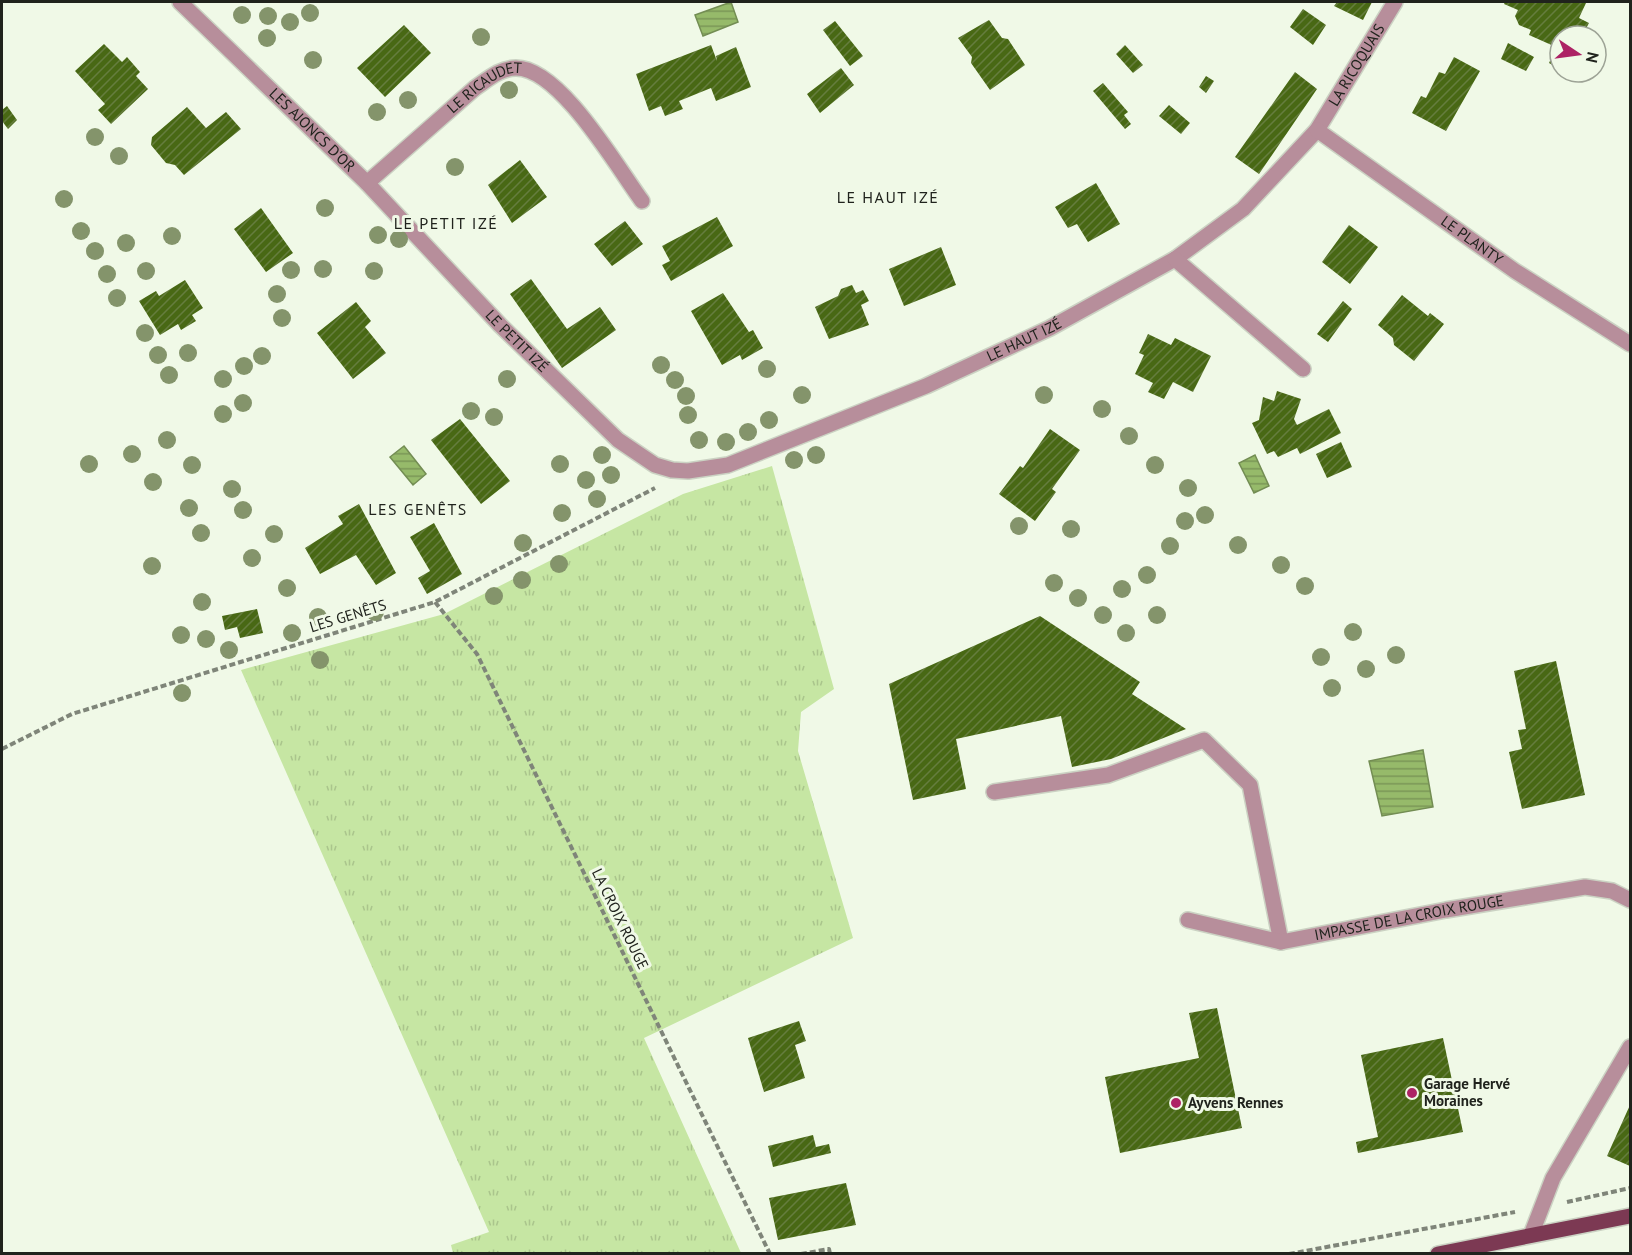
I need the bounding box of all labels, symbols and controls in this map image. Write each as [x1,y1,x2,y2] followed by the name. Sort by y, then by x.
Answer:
[1324,20,1388,109] street label: LA RICOQUAIS
[1548,24,1608,84] north arrow
[1582,50,1604,65] text: N
[443,58,523,117] street label: LE RICAUDET
[266,84,360,176] street label: LES AJONCS D'OR
[837,187,939,207] district label: LE HAUT IZÉ
[1437,211,1507,269] street label: LE PLANTY
[394,213,498,233] district label: LE PETIT IZÉ
[481,305,553,376] street label: LE PETIT IZÉ
[983,313,1065,365] street label: LE HAUT IZÉ
[368,499,468,519] district label: LES GENÊTS
[307,595,389,636] street label: LES GENÊTS
[588,865,653,972] street label: LA CROIX ROUGE
[1313,891,1505,944] street label: IMPASSE DE LA CROIX ROUGE
[1424,1074,1510,1110] place label: Garage Hervé Moraines
[1405,1086,1419,1100] marker: Garage Hervé Moraines
[1188,1093,1283,1112] place label: Ayvens Rennes
[1169,1096,1183,1110] marker: Ayvens Rennes

